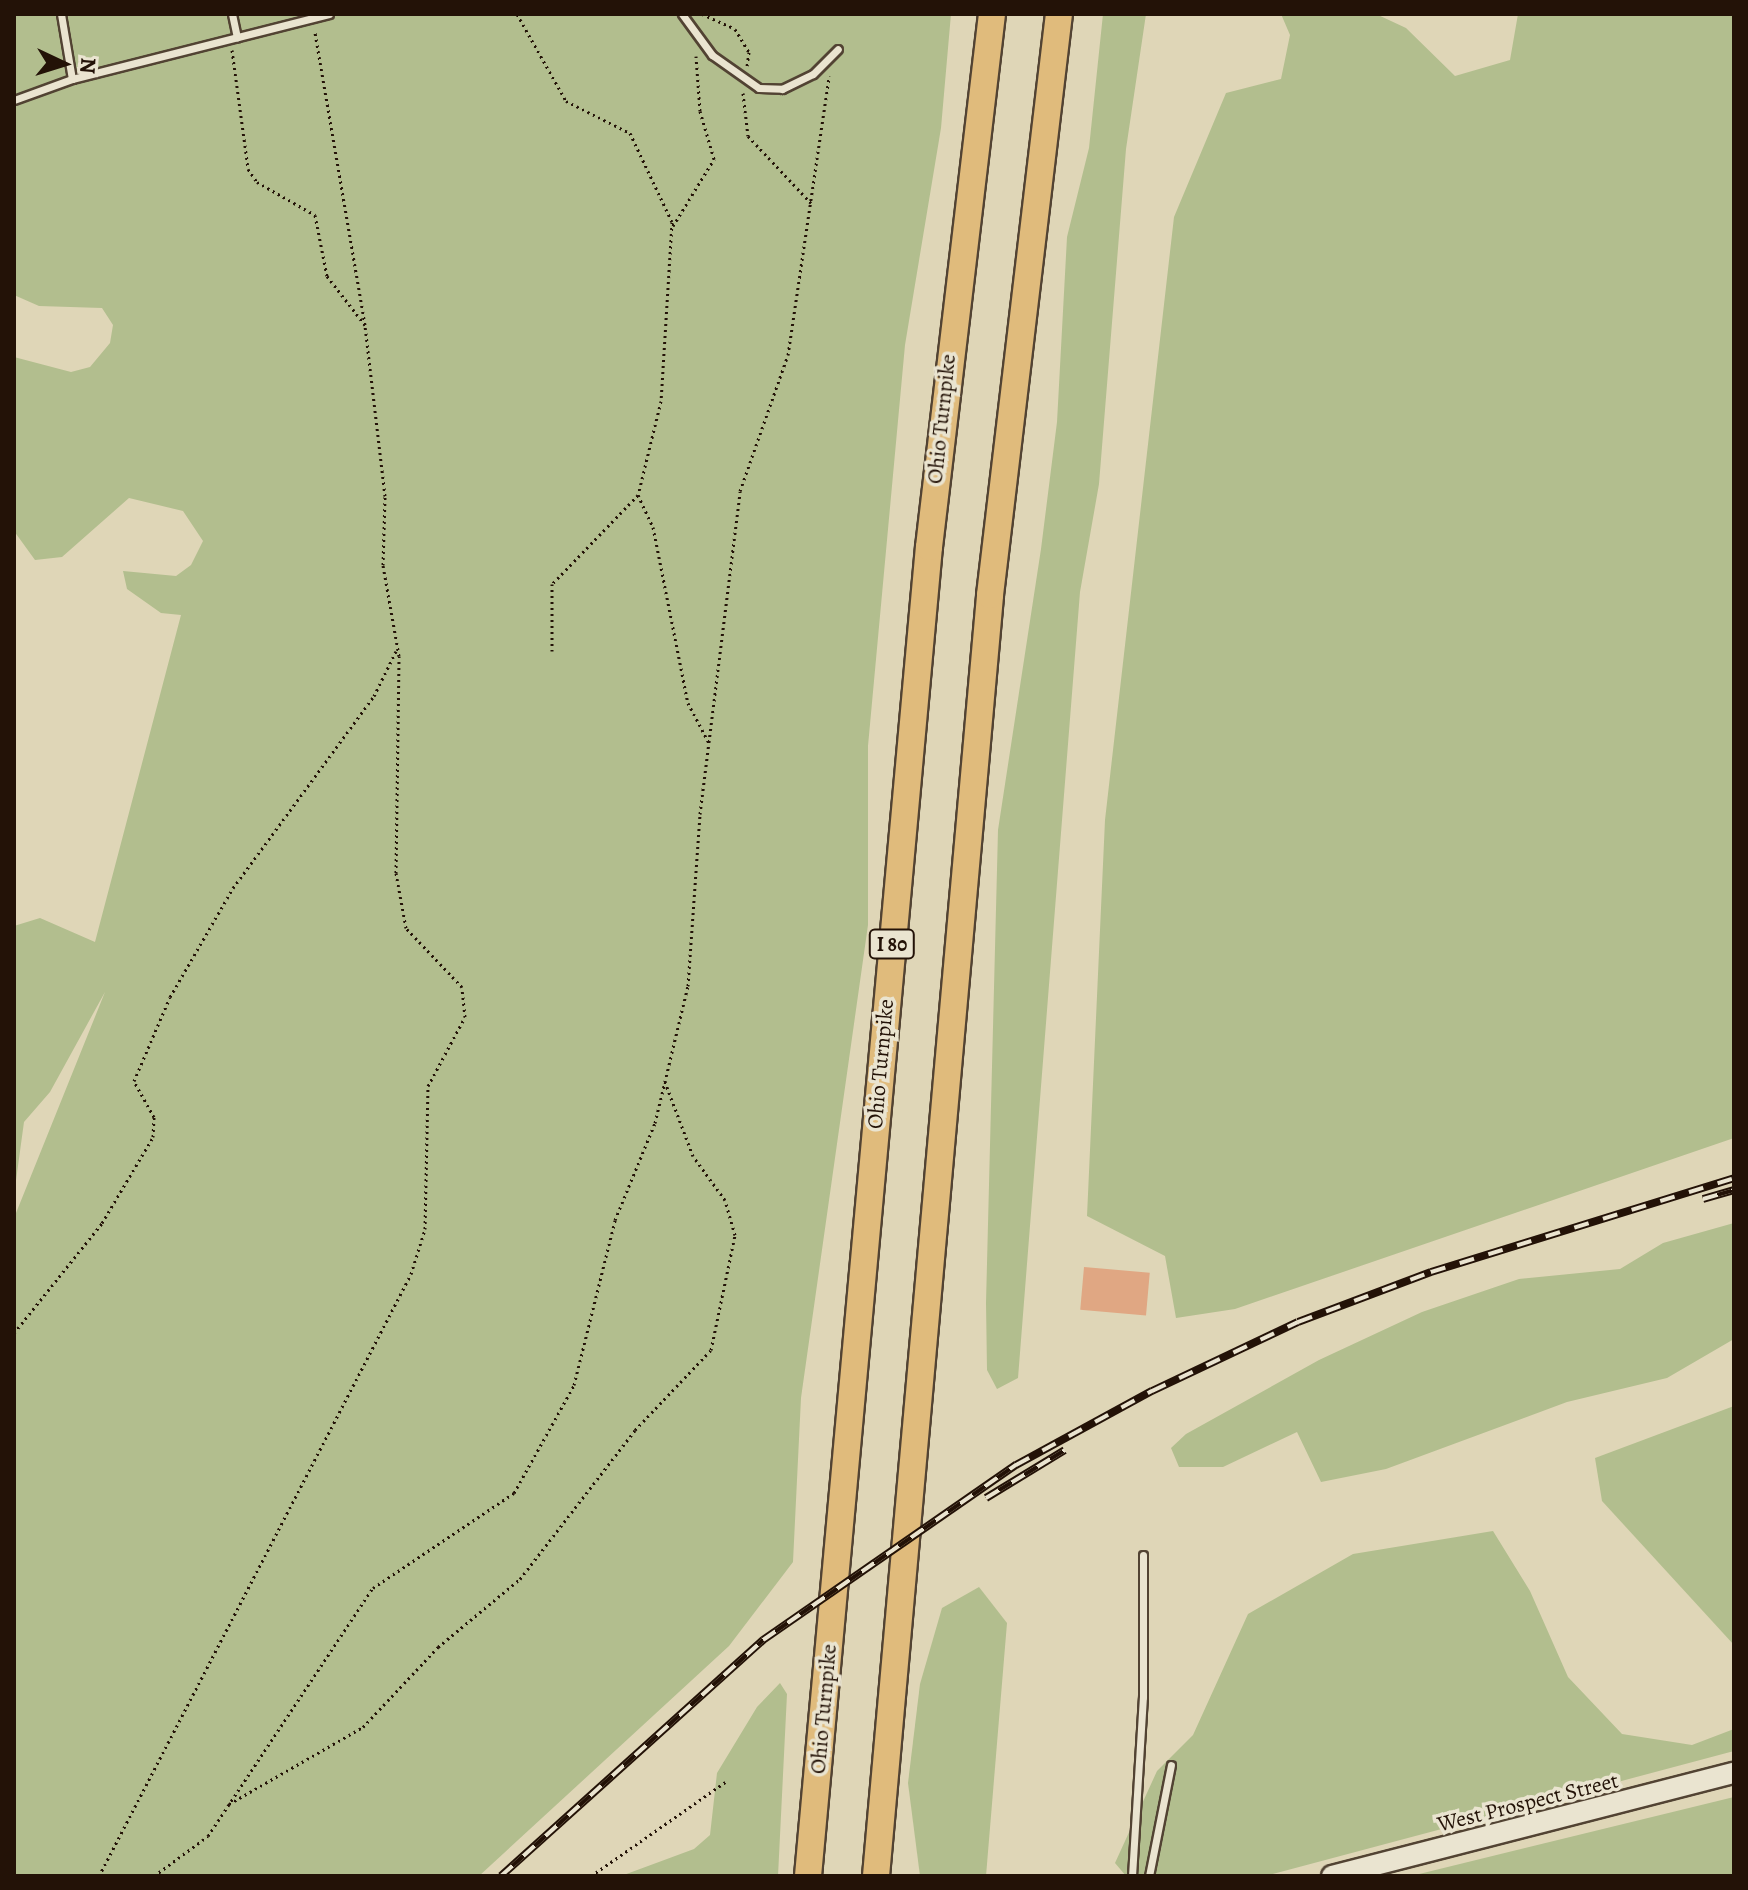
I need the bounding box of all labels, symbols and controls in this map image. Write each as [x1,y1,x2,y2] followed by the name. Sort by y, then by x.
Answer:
[24,24,104,104] north arrow
[72,57,103,75] text: N
[922,353,962,485] street label: Ohio Turnpike
[868,928,916,960] road number: I 80
[862,998,900,1130] street label: Ohio Turnpike
[805,1643,843,1775] street label: Ohio Turnpike
[1435,1768,1621,1838] street label: West Prospect Street

